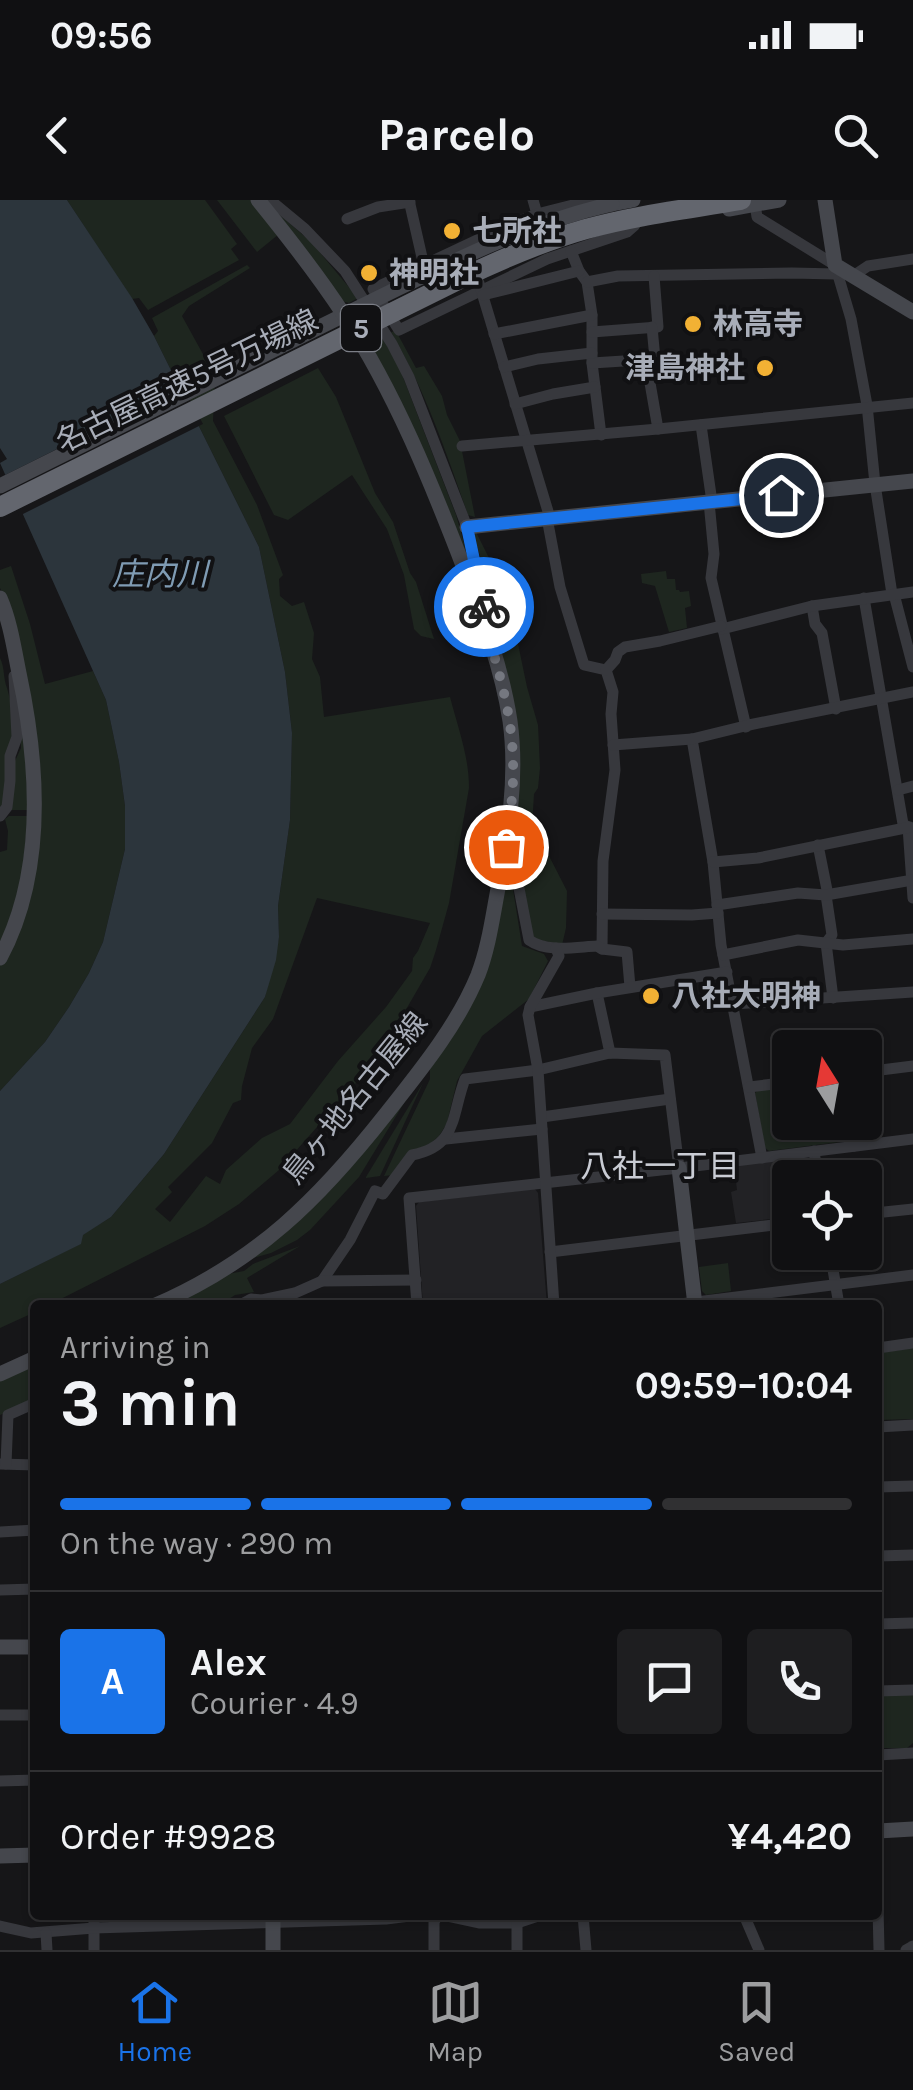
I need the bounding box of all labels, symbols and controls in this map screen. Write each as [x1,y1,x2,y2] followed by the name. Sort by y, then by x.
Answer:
[50,13,153,58] text: 09:56
[30,108,85,163] icon: back
[828,108,883,163] icon: search
[378,109,535,161] text: Parcelo
[472,213,562,249] place label: 七所社
[441,220,463,242] marker: 七所社
[389,255,479,291] place label: 神明社
[358,262,380,284] marker: 神明社
[50,302,324,460] street label: 名古屋高速5号万場線
[341,305,381,351] road number: 5
[713,306,803,342] place label: 林高寺
[682,313,704,335] marker: 林高寺
[625,350,745,386] place label: 津島神社
[754,357,776,379] marker: 津島神社
[739,453,824,538] pin
[754,468,809,523] icon: home
[112,556,211,593] water label: 庄内川
[434,557,534,657] courier
[457,580,512,635] icon: bike
[464,805,549,890] pin
[479,820,534,875] icon: bag
[671,978,821,1014] place label: 八社大明神
[640,985,662,1007] marker: 八社大明神
[275,1005,435,1191] street label: 鳥ヶ地名古屋線
[772,1030,882,1140] north arrow
[772,1030,882,1270] map controls
[580,1148,740,1185] district label: 八社一丁目
[772,1160,882,1270] button: locate
[60,1329,211,1366] text: Arriving in
[635,1363,852,1408] text: 09:59–10:04
[60,1365,240,1441] text: 3 min
[60,1525,333,1562] text: On the way · 290 m
[617,1629,722,1734] button: chat
[747,1629,852,1734] button: phone
[190,1640,267,1685] text: Alex
[101,1659,124,1704] text: A
[190,1685,359,1722] text: Courier · 4.9
[60,1814,276,1859] text: Order #9928
[728,1814,852,1859] text: ¥4,420
[118,1975,192,2068] tab: Home
[427,1975,483,2068] tab: Map
[718,1975,795,2068] tab: Saved

